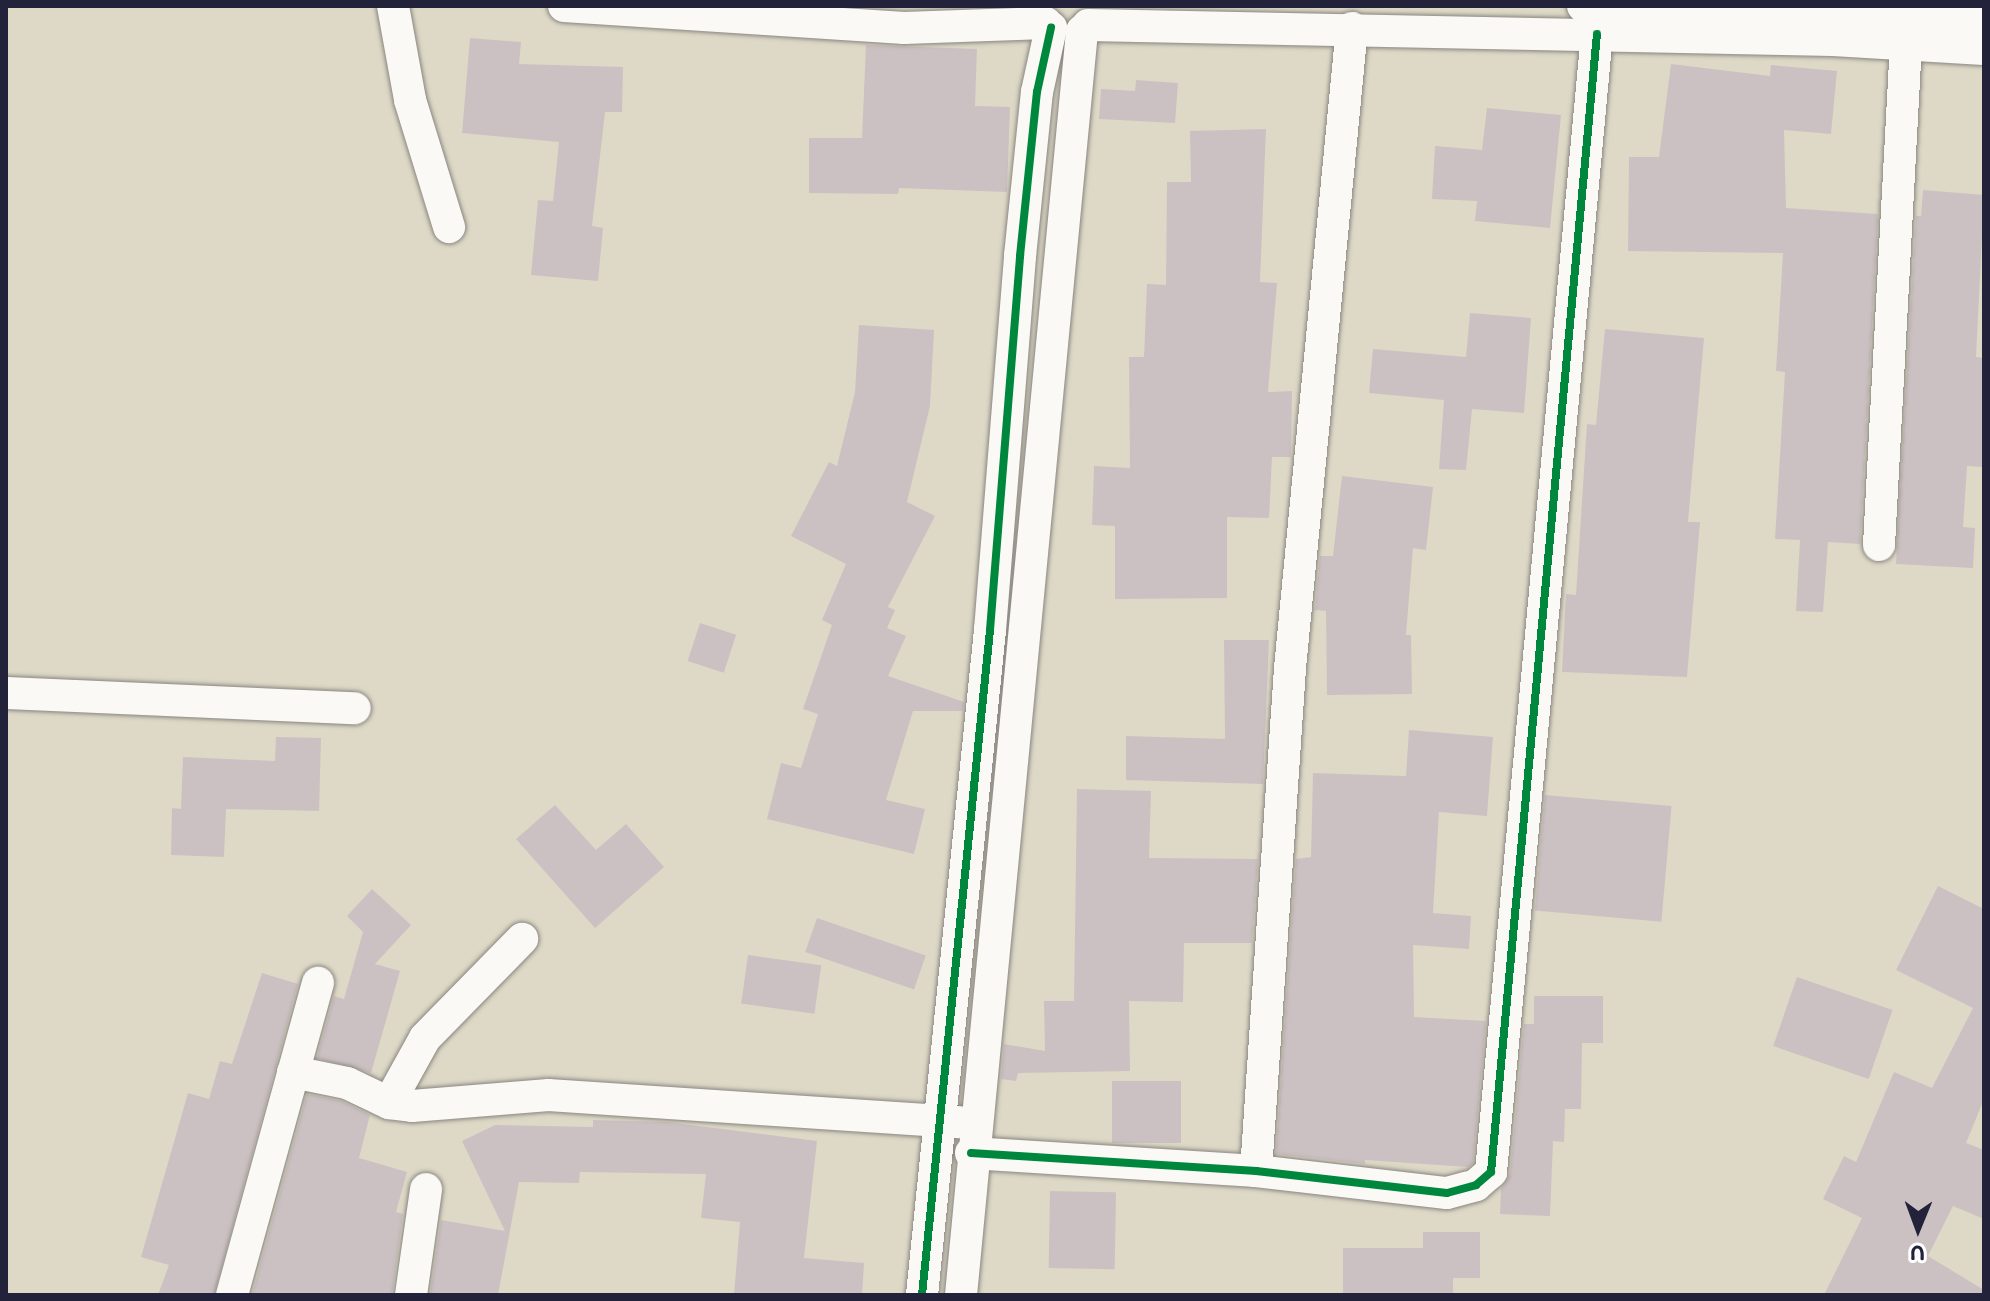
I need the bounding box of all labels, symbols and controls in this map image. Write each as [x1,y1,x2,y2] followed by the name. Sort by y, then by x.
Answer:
[1878,1189,1958,1269] north arrow
[1910,1240,1925,1267] text: U

